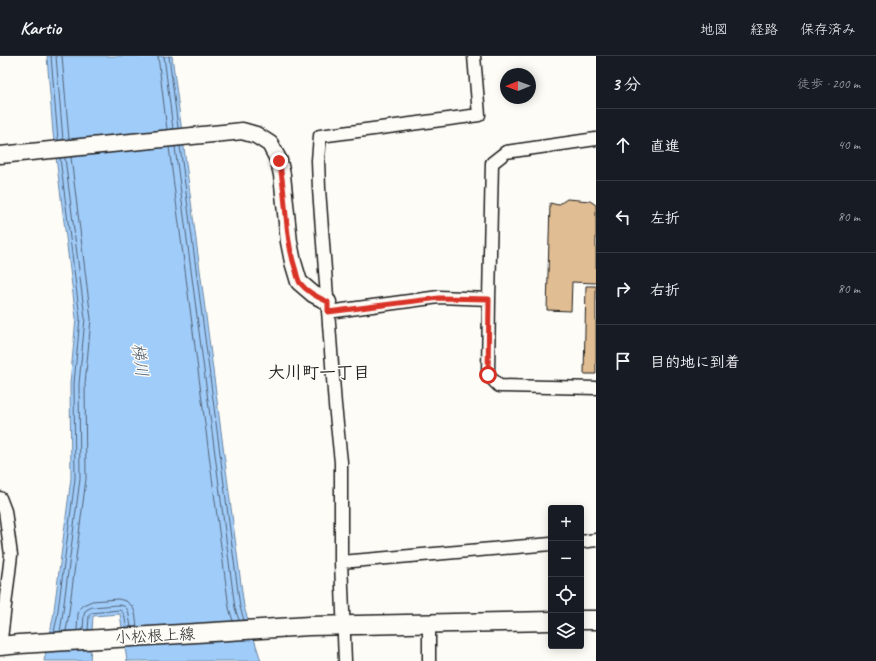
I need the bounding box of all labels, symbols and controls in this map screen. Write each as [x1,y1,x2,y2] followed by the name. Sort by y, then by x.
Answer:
[20,16,61,40] text: Kartio
[700,21,728,38] text: 地図
[750,21,778,38] text: 経路
[800,21,856,38] text: 保存済み
[500,68,536,104] north arrow
[612,74,641,95] text: 3 分
[797,76,860,92] text: 徒歩 · 200 m
[612,134,634,156] icon: ahead
[650,137,680,156] text: 直進
[838,137,860,153] text: 40 m
[270,152,288,170] route end
[612,206,634,228] icon: left
[650,209,680,228] text: 左折
[838,209,860,225] text: 80 m
[612,278,634,300] icon: right
[650,281,680,300] text: 右折
[838,281,860,297] text: 80 m
[127,342,153,378] water label: 梯川
[612,350,634,372] icon: arrive
[650,353,740,372] text: 目的地に到着
[268,362,370,383] district label: 大川町一丁目
[479,366,497,384] route start
[548,505,584,649] map controls
[548,505,584,541] button: +
[548,541,584,577] button: −
[548,577,584,613] button: locate
[548,613,584,649] button: layers
[115,624,195,648] street label: 小松根上線

